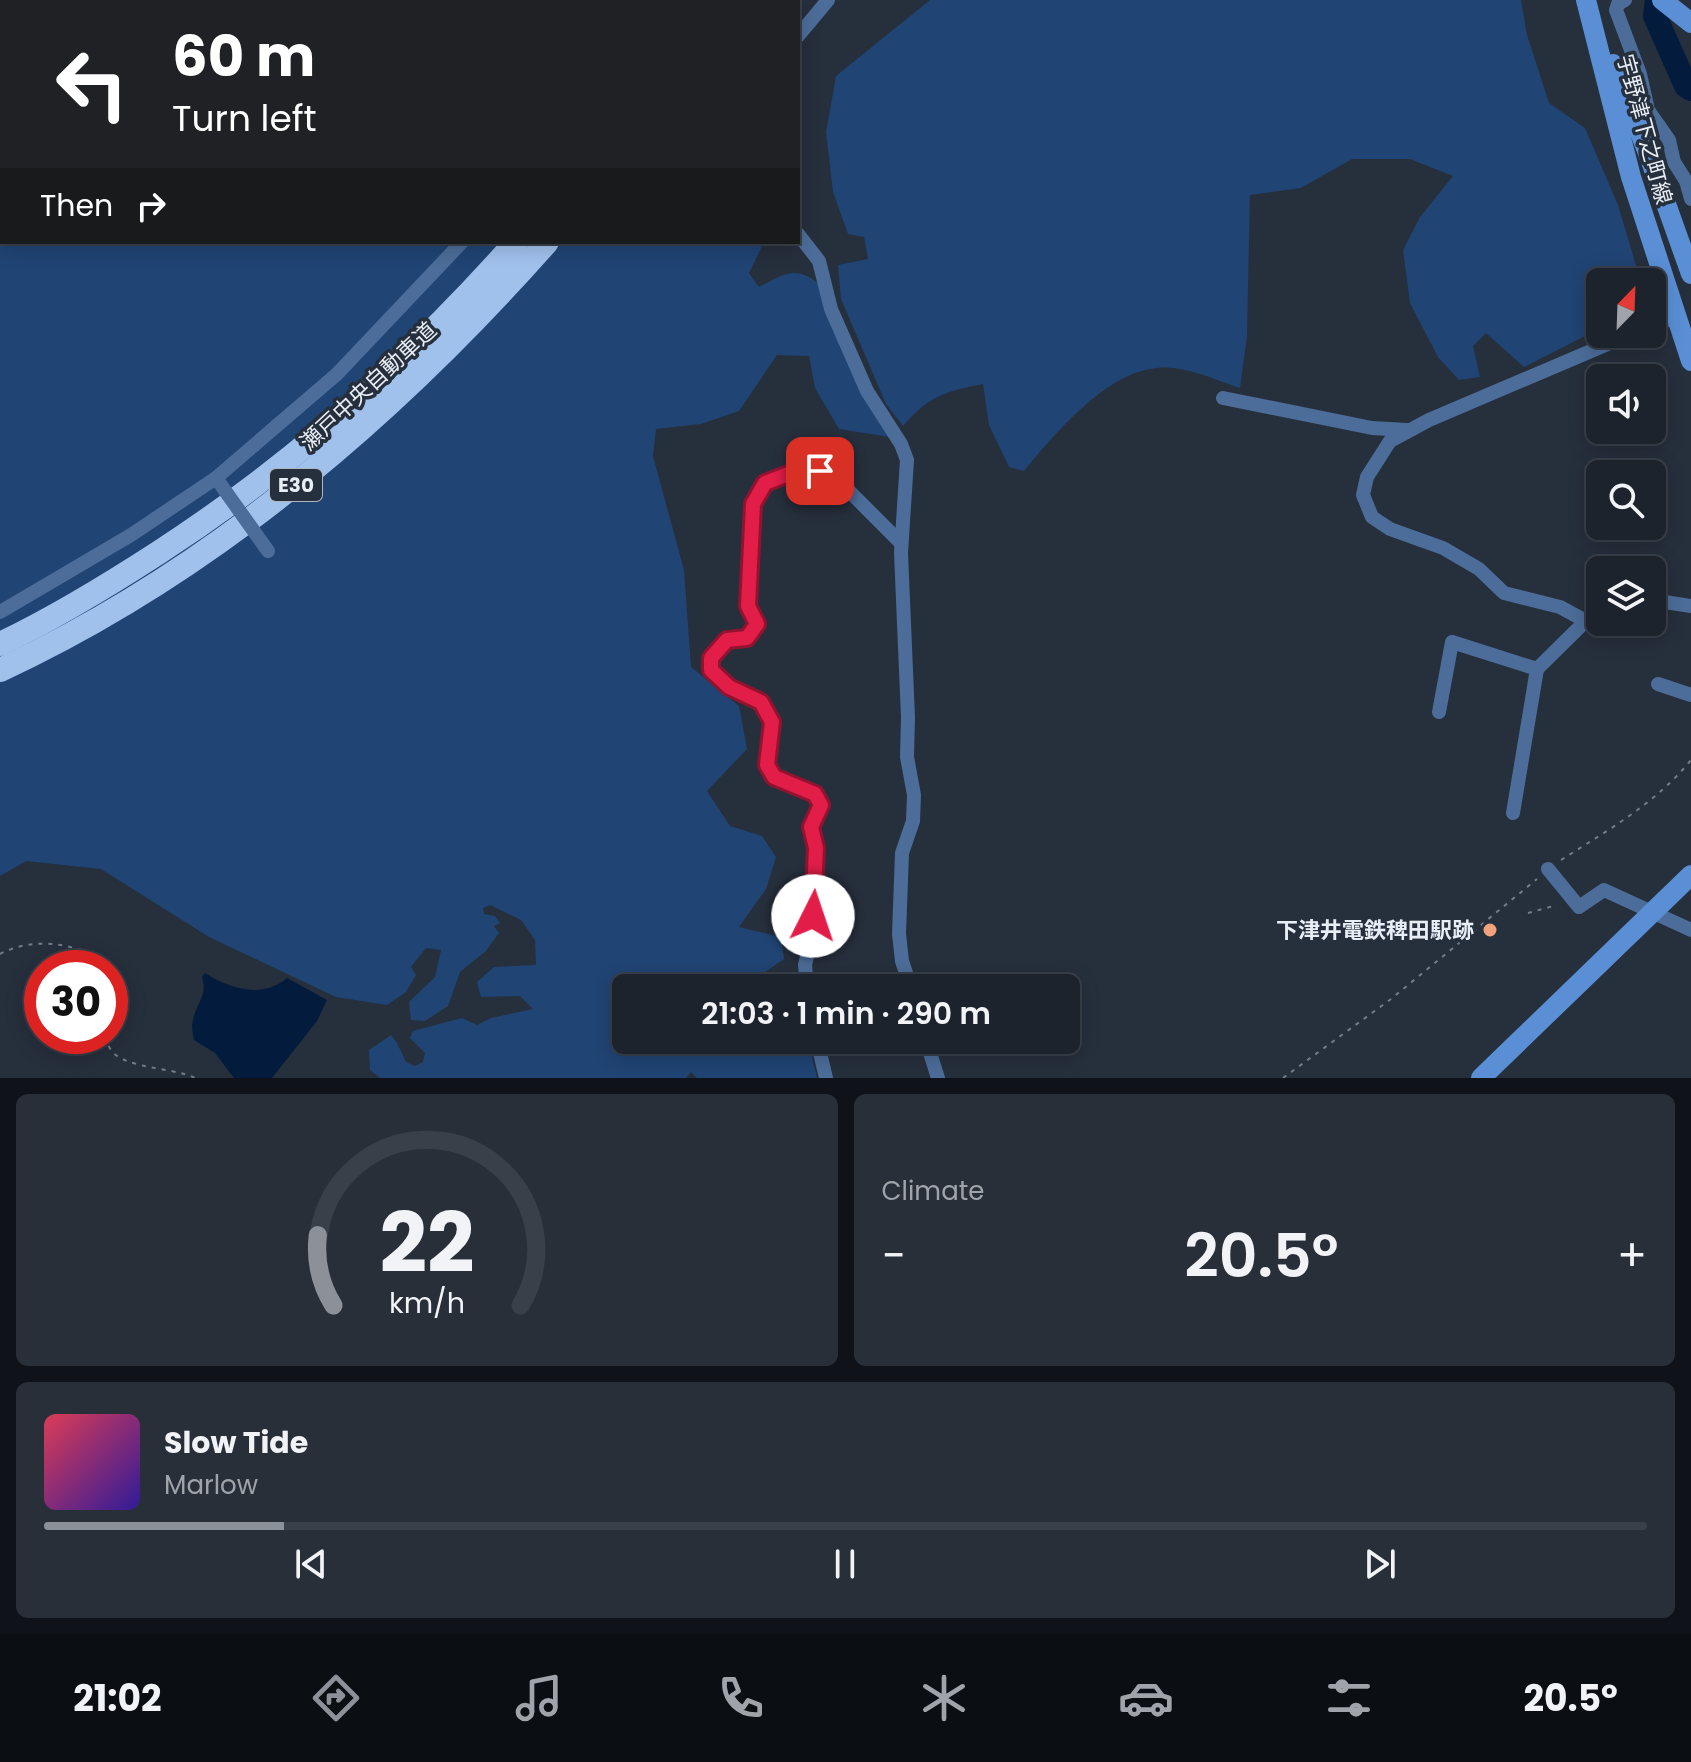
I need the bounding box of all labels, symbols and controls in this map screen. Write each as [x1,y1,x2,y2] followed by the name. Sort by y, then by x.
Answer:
[172,17,315,96] text: 60 m
[40,32,144,136] icon: left
[1610,51,1679,208] street label: 宇野津下之町線
[172,93,317,144] text: Turn left
[40,184,113,227] text: Then
[129,184,173,228] icon: right
[1586,268,1666,348] north arrow
[1586,268,1666,636] map controls
[293,315,443,458] street label: 瀬戸中央自動車道
[1586,364,1666,444] button: sound
[786,437,854,505] pin
[798,449,842,493] icon: arrive
[1586,460,1666,540] button: search
[270,469,322,501] road number: E30
[1586,556,1666,636] button: layers
[771,874,855,958] position arrow
[1276,915,1474,946] place label: 下津井電鉄稗田駅跡
[1481,921,1499,939] marker: 下津井電鉄稗田駅跡
[24,950,128,1054] speed limit sign: 30
[701,992,991,1035] text: 21:03 · 1 min · 290 m
[882,1173,984,1209] text: Climate
[379,1185,474,1301] text: 22
[1184,1214,1338,1298] text: 20.5°
[882,1225,906,1286] text: −
[1617,1225,1647,1286] text: +
[389,1283,465,1323] text: km/h
[164,1421,308,1464] text: Slow Tide
[164,1467,258,1503] text: Marlow
[289,1542,333,1586] icon: previous
[823,1542,867,1586] icon: pause
[1358,1542,1402,1586] icon: next
[308,1670,364,1726] icon: directions
[511,1670,567,1726] icon: music
[713,1670,769,1726] icon: phone
[916,1670,972,1726] icon: climate
[1118,1670,1174,1726] icon: car
[1321,1670,1377,1726] icon: filters
[73,1673,162,1724] text: 21:02
[1523,1673,1618,1724] text: 20.5°

